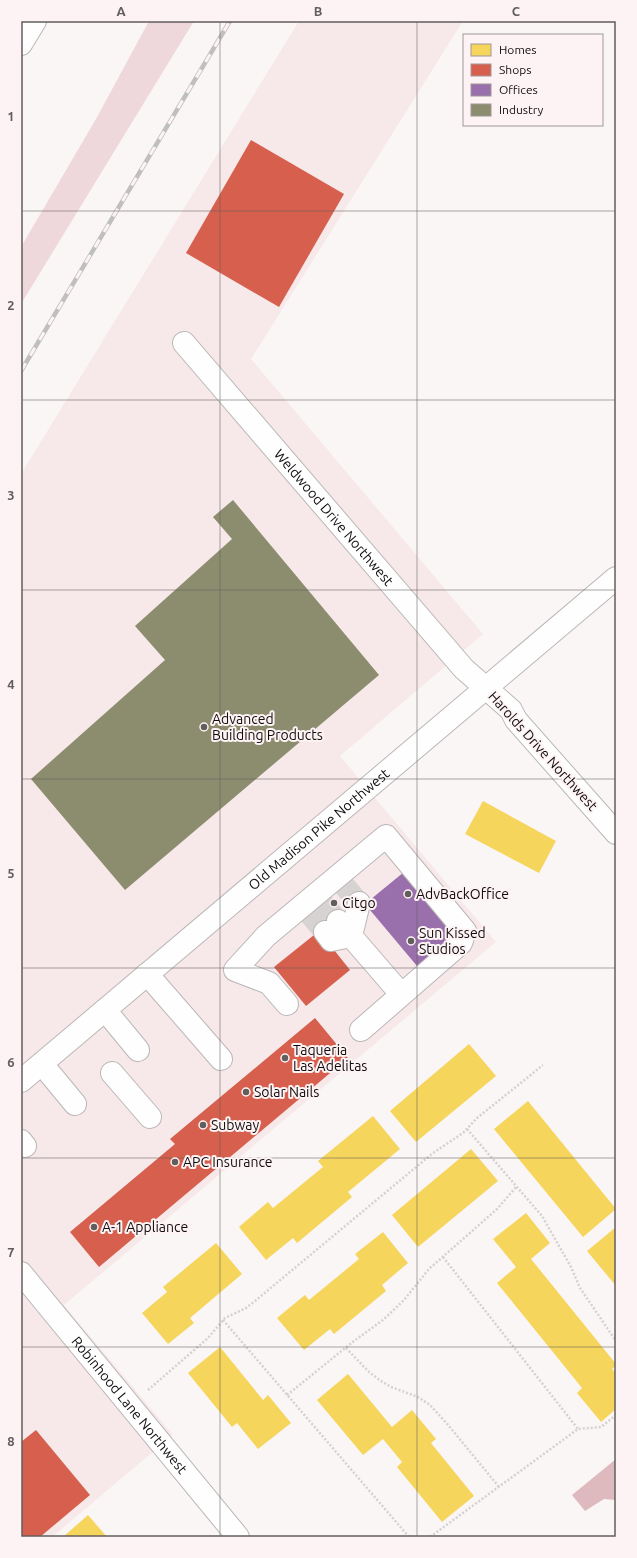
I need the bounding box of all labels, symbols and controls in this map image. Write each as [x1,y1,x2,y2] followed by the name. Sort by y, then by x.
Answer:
[116,4,126,18] text: A
[314,4,323,18] text: B
[512,4,521,18] text: C
[463,34,603,126] legend
[499,43,537,56] text: Homes
[499,63,531,76] text: Shops
[499,83,538,96] text: Offices
[499,103,544,116] text: Industry
[7,109,15,123] text: 1
[7,298,15,312] text: 2
[271,446,397,589] street label: Weldwood Drive Northwest
[7,488,15,502] text: 3
[7,677,15,691] text: 4
[485,688,601,814] street label: Harolds Drive Northwest
[212,711,323,743] place label: Advanced Building Products
[199,722,209,732] marker: Advanced Building Products
[245,765,393,893] street label: Old Madison Pike Northwest
[7,866,15,880] text: 5
[416,886,509,902] place label: AdvBackOffice
[403,889,413,899] marker: AdvBackOffice
[342,895,376,911] place label: Citgo
[329,898,339,908] marker: Citgo
[419,925,486,957] place label: Sun Kissed Studios
[406,936,416,946] marker: Sun Kissed Studios
[293,1042,367,1074] place label: Taqueria Las Adelitas
[280,1053,290,1063] marker: Taqueria Las Adelitas
[7,1055,15,1069] text: 6
[254,1084,319,1100] place label: Solar Nails
[241,1087,251,1097] marker: Solar Nails
[211,1117,260,1133] place label: Subway
[198,1120,208,1130] marker: Subway
[183,1154,273,1170] place label: APC Insurance
[170,1157,180,1167] marker: APC Insurance
[102,1219,188,1235] place label: A-1 Appliance
[89,1222,99,1232] marker: A-1 Appliance
[7,1245,15,1259] text: 7
[69,1333,191,1477] street label: Robinhood Lane Northwest
[7,1434,15,1448] text: 8

